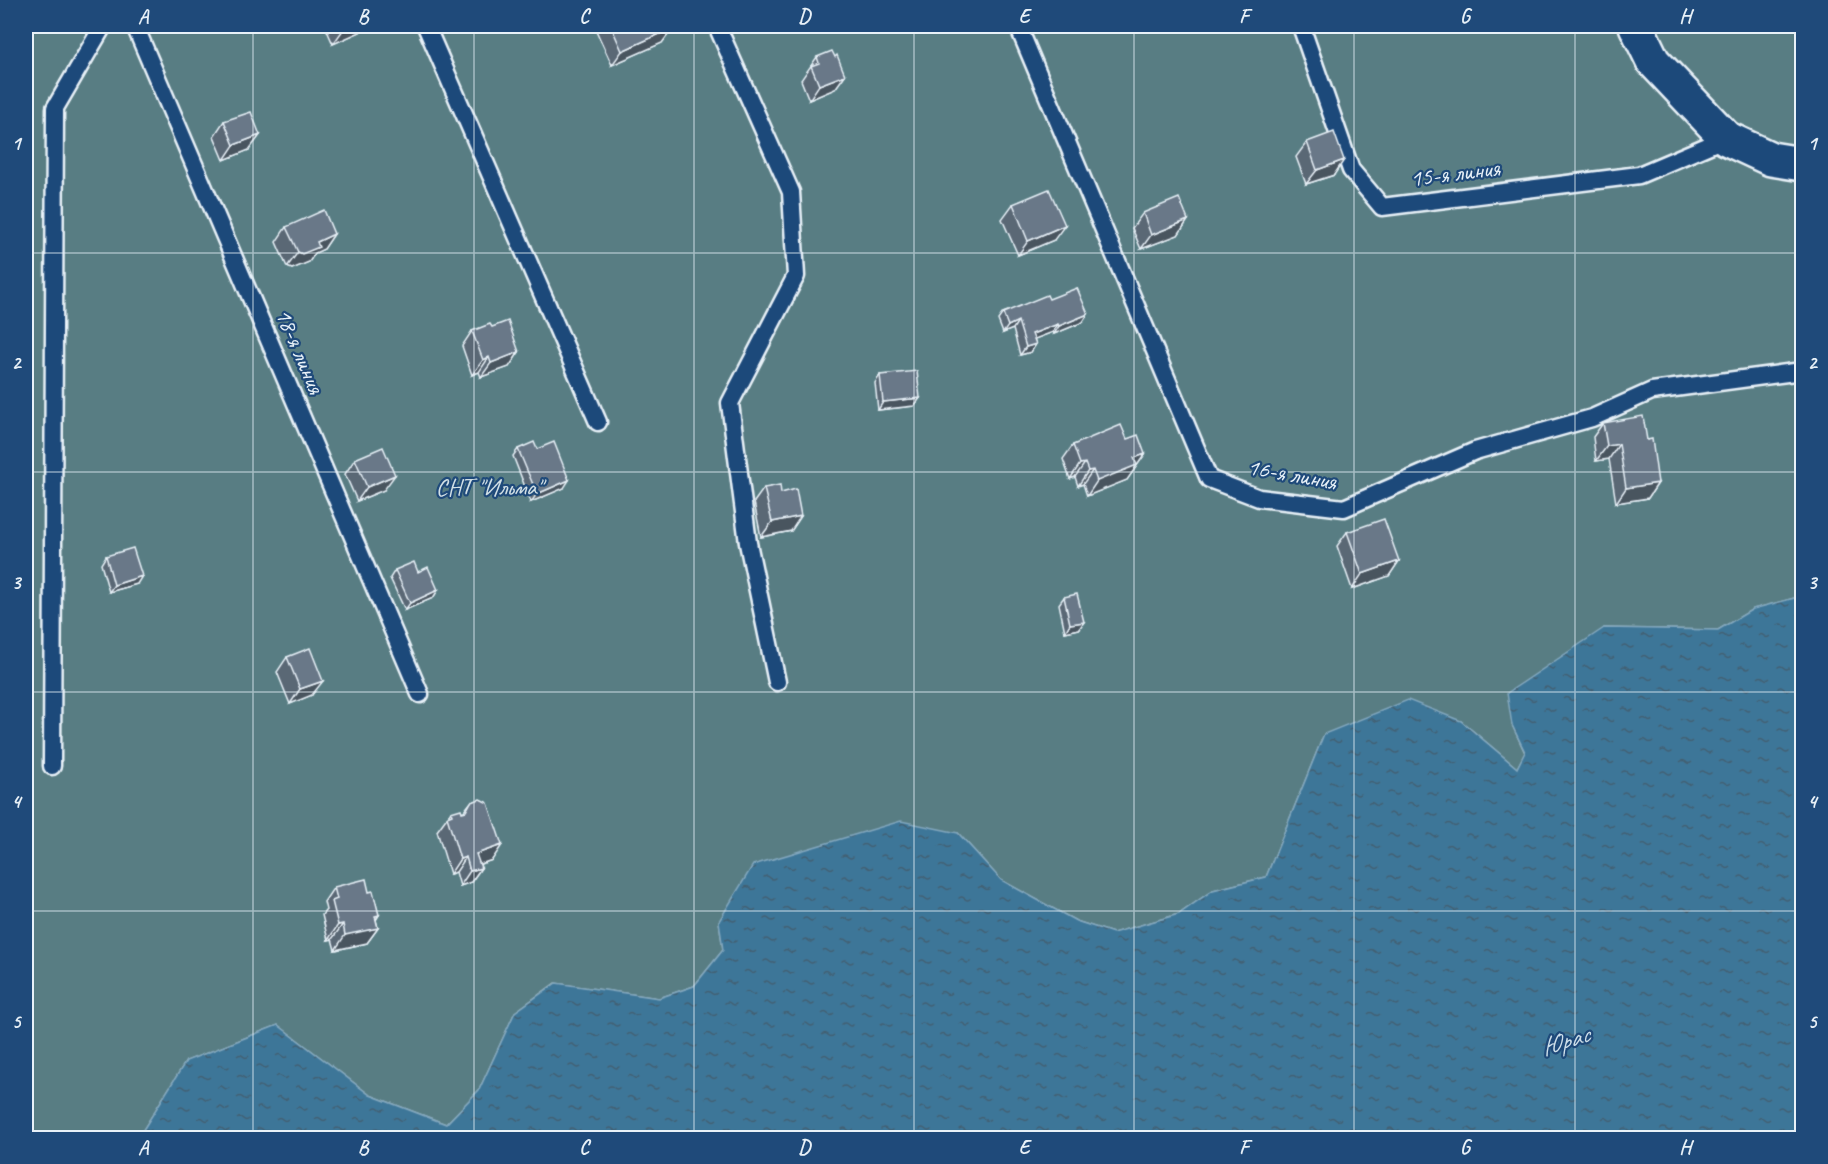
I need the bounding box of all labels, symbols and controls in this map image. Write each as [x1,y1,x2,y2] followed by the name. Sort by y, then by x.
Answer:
[138,4,150,29] text: A
[358,4,370,29] text: B
[579,4,591,29] text: C
[798,4,812,29] text: D
[1019,4,1033,29] text: E
[1239,4,1253,29] text: F
[1460,4,1473,29] text: G
[1679,4,1694,29] text: H
[12,131,23,156] text: 1
[1808,131,1819,156] text: 1
[1409,152,1503,193] street label: 15-я линия
[269,304,332,399] street label: 18-я линия
[12,350,23,375] text: 2
[1808,350,1819,375] text: 2
[1245,451,1340,497] street label: 16-я линия
[436,472,547,502] park label: СНТ "Ильма"
[12,570,23,595] text: 3
[1808,570,1819,595] text: 3
[12,789,24,814] text: 4
[1808,789,1820,814] text: 4
[12,1009,23,1034] text: 5
[1808,1009,1819,1034] text: 5
[1537,1017,1596,1064] water label: Юрас
[138,1135,150,1160] text: A
[358,1135,370,1160] text: B
[579,1135,591,1160] text: C
[798,1135,812,1160] text: D
[1019,1135,1033,1160] text: E
[1239,1135,1253,1160] text: F
[1460,1135,1473,1160] text: G
[1679,1135,1694,1160] text: H

